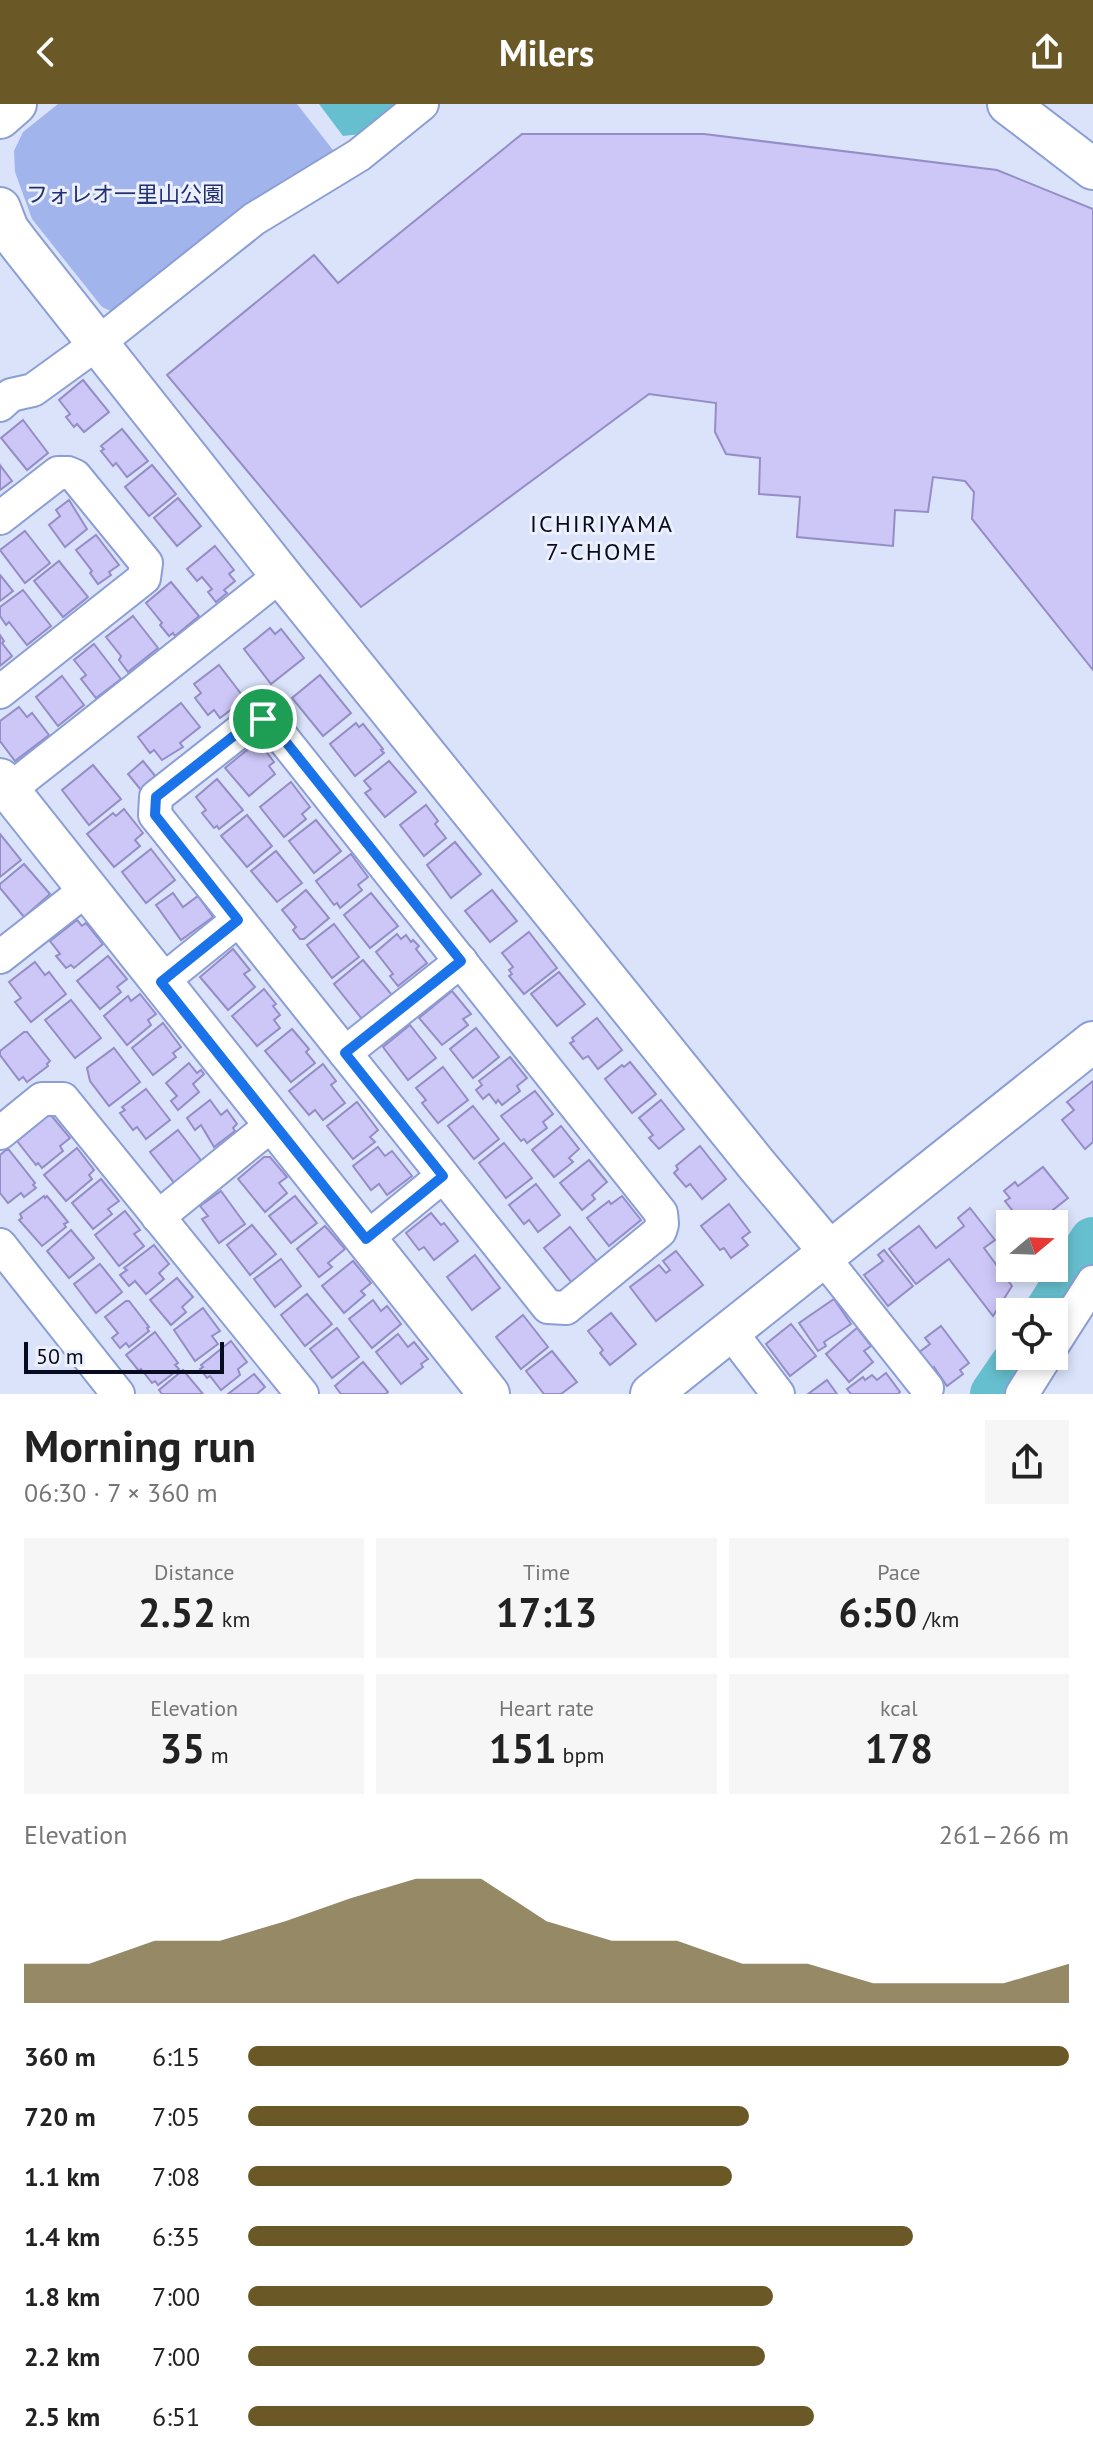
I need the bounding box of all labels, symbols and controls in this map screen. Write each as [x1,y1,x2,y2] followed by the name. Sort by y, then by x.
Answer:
[499,29,594,76] text: Milers
[24,30,68,74] icon: back
[1025,30,1069,74] icon: share
[26,180,224,208] park label: フォレオ一里山公園
[530,508,674,567] district label: ICHIRIYAMA 7-CHOME
[229,685,297,753] pin
[241,697,285,741] icon: arrive
[996,1210,1068,1282] north arrow
[996,1210,1068,1370] map controls
[996,1298,1068,1370] button: locate
[24,1338,224,1374] scale bar
[36,1342,84,1370] text: 50 m
[24,1417,256,1474] text: Morning run
[985,1420,1069,1504] button: share
[24,1476,218,1509] text: 06:30 · 7 × 360 m
[154,1558,234,1586] text: Distance
[523,1558,570,1586] text: Time
[877,1558,920,1586] text: Pace
[138,1586,216,1638] text: 2.52
[496,1586,597,1638] text: 17:13
[838,1586,917,1638] text: 6:50
[216,1605,250,1633] text: km
[917,1605,959,1633] text: /km
[150,1694,238,1722] text: Elevation
[499,1694,594,1722] text: Heart rate
[880,1694,918,1722] text: kcal
[160,1722,205,1774] text: 35
[489,1722,557,1774] text: 151
[865,1722,933,1774] text: 178
[205,1741,229,1769] text: m
[557,1741,604,1769] text: bpm
[24,1818,128,1851] text: Elevation
[939,1818,1069,1851] text: 261–266 m
[24,2040,96,2073] text: 360 m
[152,2040,200,2073] text: 6:15
[24,2100,96,2133] text: 720 m
[152,2100,200,2133] text: 7:05
[24,2160,100,2193] text: 1.1 km
[152,2160,200,2193] text: 7:08
[24,2220,100,2253] text: 1.4 km
[152,2220,200,2253] text: 6:35
[24,2280,100,2313] text: 1.8 km
[152,2280,200,2313] text: 7:00
[24,2340,100,2373] text: 2.2 km
[152,2340,200,2373] text: 7:00
[24,2400,100,2433] text: 2.5 km
[152,2400,200,2433] text: 6:51

